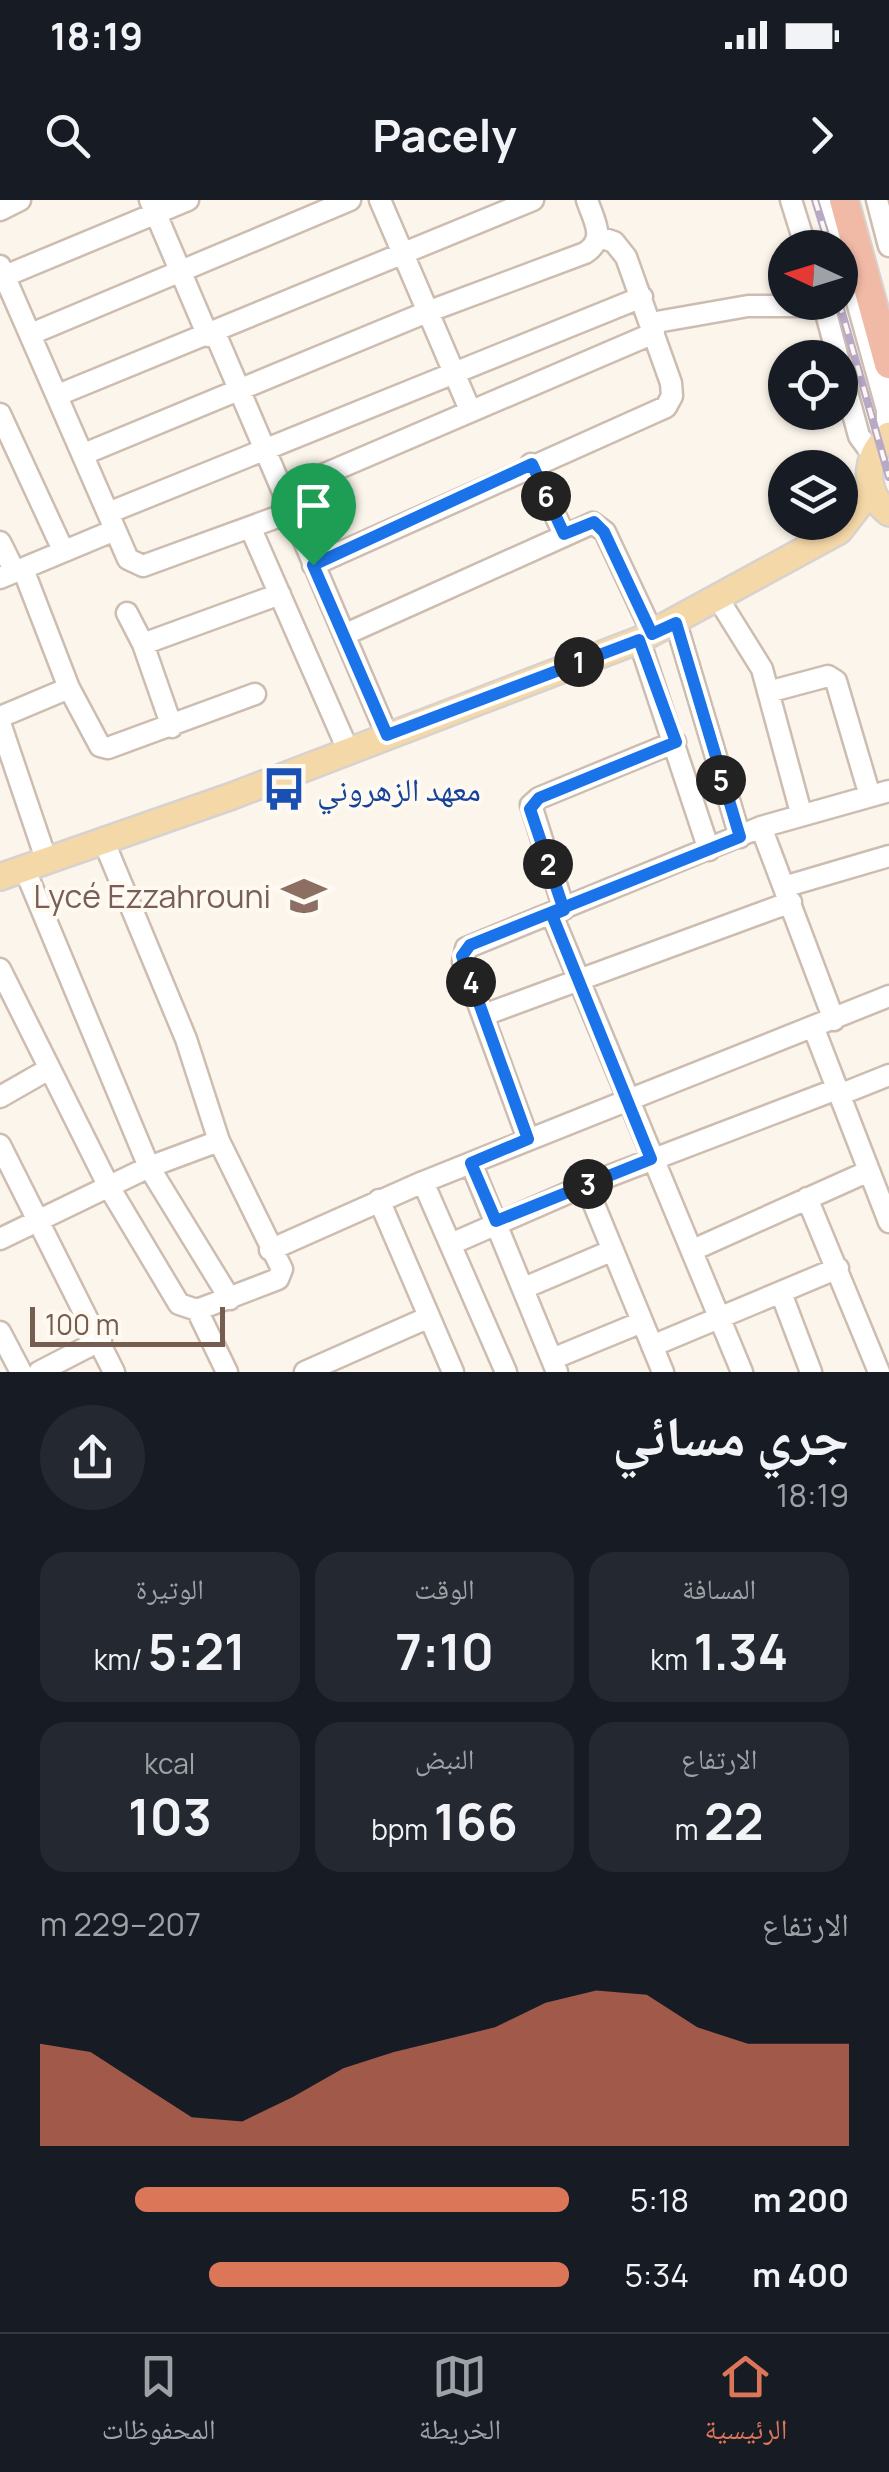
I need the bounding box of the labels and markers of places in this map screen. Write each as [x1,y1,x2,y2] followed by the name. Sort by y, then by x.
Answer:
[271,463,356,566] pin
[521,471,571,521] pin: 6
[554,637,604,687] pin: 1
[696,755,746,805] pin: 5
[260,765,308,813] bus stop icon: معهد الزهروني
[317,767,481,815] place label: معهد الزهروني
[523,839,573,889] pin: 2
[280,872,328,920] school or university icon: Lycé Ezzahrouni
[34,874,271,918] place label: Lycé Ezzahrouni
[446,957,496,1007] pin: 4
[563,1159,613,1209] pin: 3

